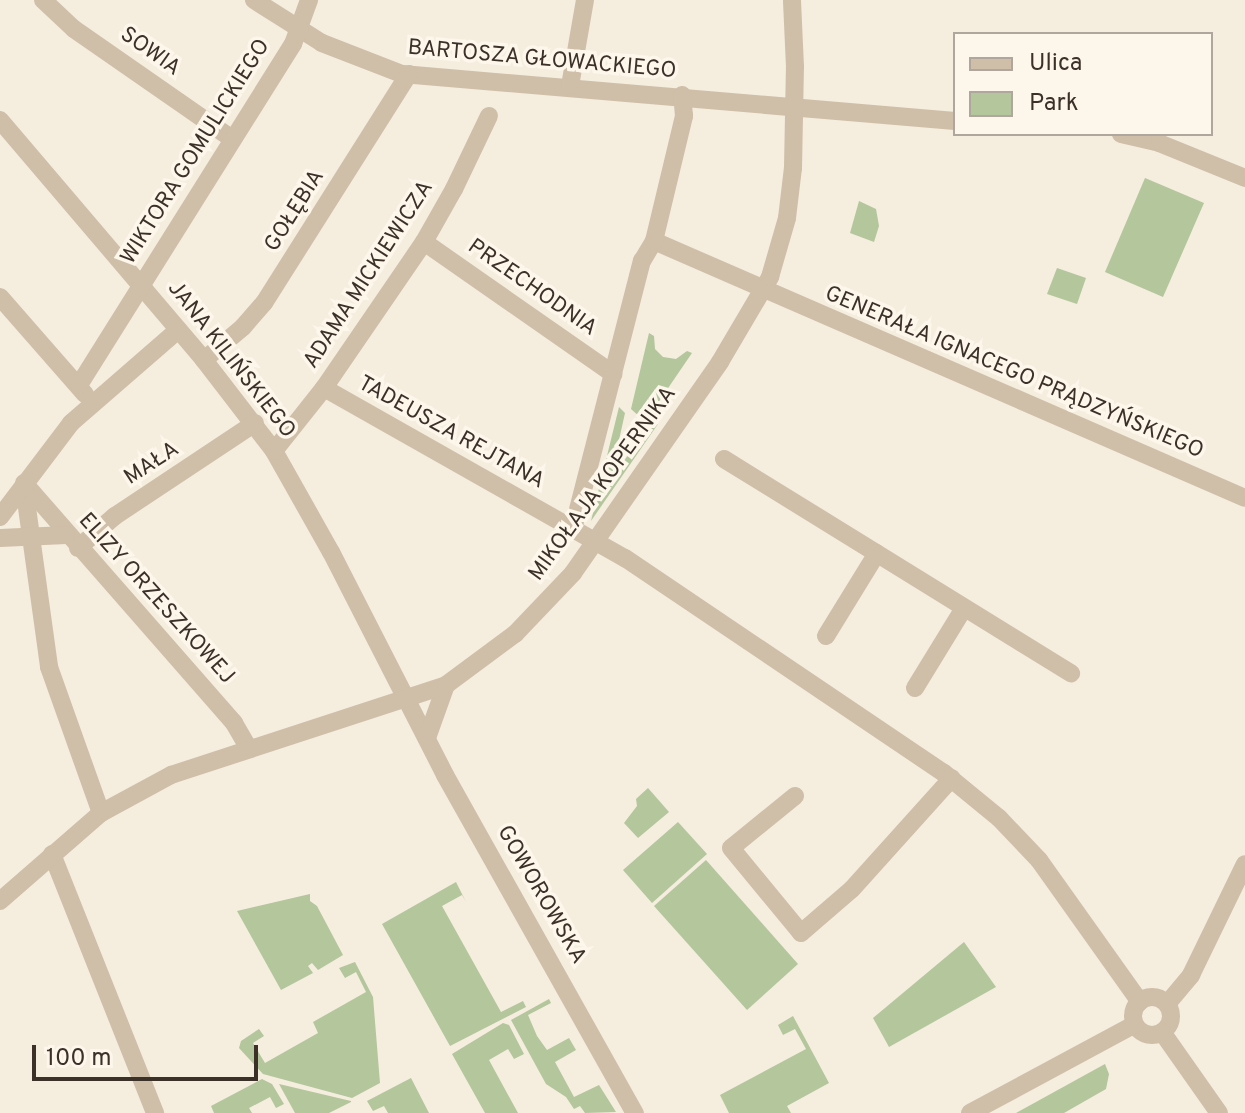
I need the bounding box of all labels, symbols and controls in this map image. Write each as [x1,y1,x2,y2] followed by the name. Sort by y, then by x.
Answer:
[115,22,185,82] street label: SOWIA
[953,32,1213,136] legend
[116,34,276,270] street label: WIKTORA GOMULICKIEGO
[406,35,678,85] street label: BARTOSZA GŁOWACKIEGO
[1029,49,1082,79] text: Ulica
[1029,89,1079,119] text: Park
[260,165,330,257] street label: GOŁĘBIA
[298,176,440,374] street label: ADAMA MICKIEWICZA
[462,234,602,342] street label: PRZECHODNIA
[161,276,301,444] street label: JANA KILIŃSKIEGO
[820,281,1208,465] street label: GENERAŁA IGNACEGO PRĄDZYŃSKIEGO
[353,371,549,495] street label: TADEUSZA REJTANA
[523,381,683,587] street label: MIKOŁAJA KOPERNIKA
[120,437,184,491] street label: MAŁA
[72,508,240,690] street label: ELIZY ORZESZKOWEJ
[491,821,591,969] street label: GOWOROWSKA
[36,1029,262,1079] scale bar
[46,1044,112,1074] text: 100 m

